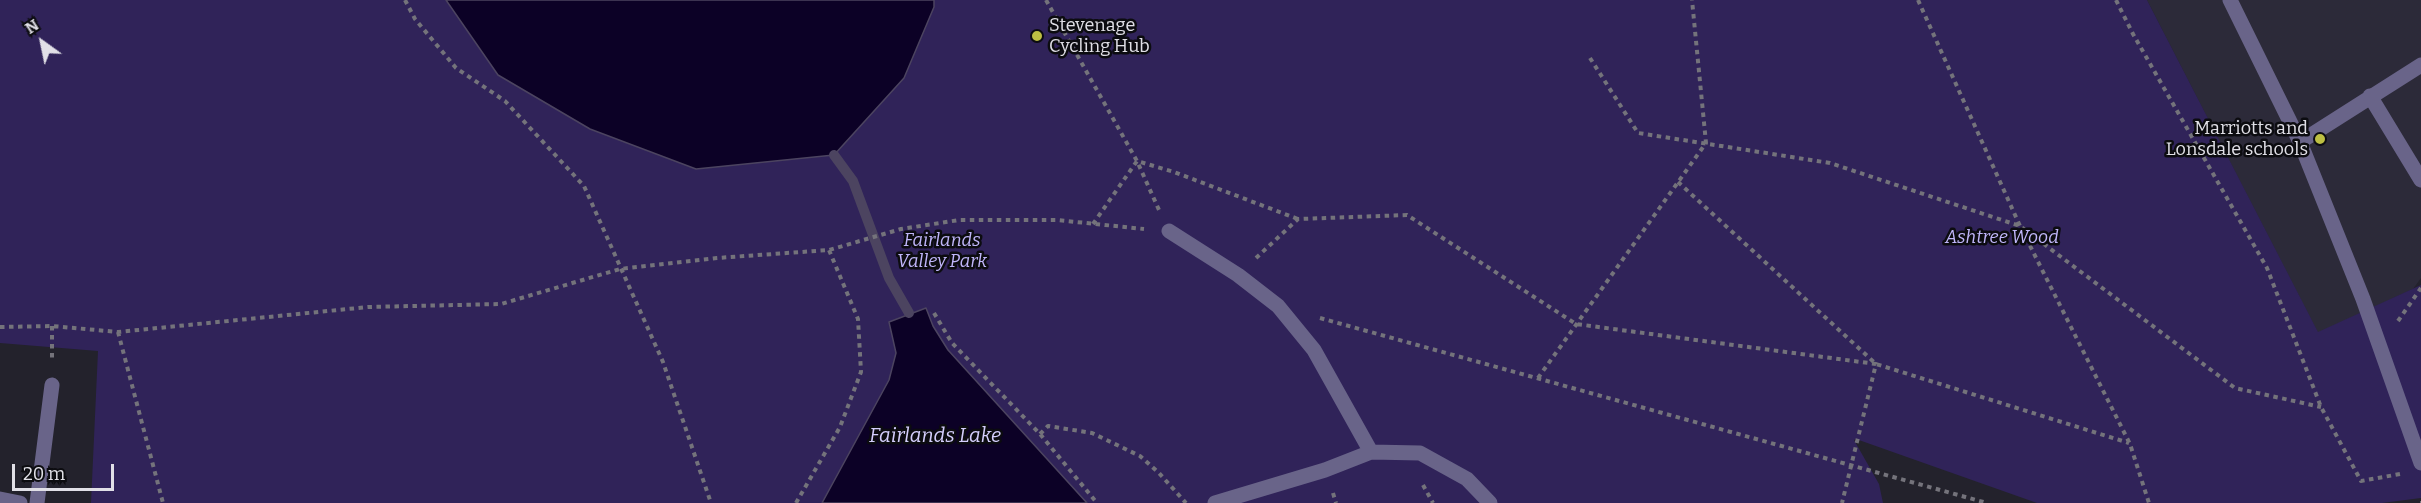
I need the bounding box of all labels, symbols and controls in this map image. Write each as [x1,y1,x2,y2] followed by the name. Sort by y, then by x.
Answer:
[12,12,72,72] north arrow
[22,15,42,38] text: N
[1049,15,1150,57] place label: Stevenage Cycling Hub
[1030,29,1044,43] marker: Stevenage Cycling Hub
[2166,118,2308,160] place label: Marriotts and Lonsdale schools
[2313,132,2327,146] marker: Marriotts and Lonsdale schools
[1945,227,2059,249] park label: Ashtree Wood
[897,230,987,272] park label: Fairlands Valley Park
[869,424,1001,448] water label: Fairlands Lake
[15,452,117,490] scale bar
[23,463,65,485] text: 20 m

